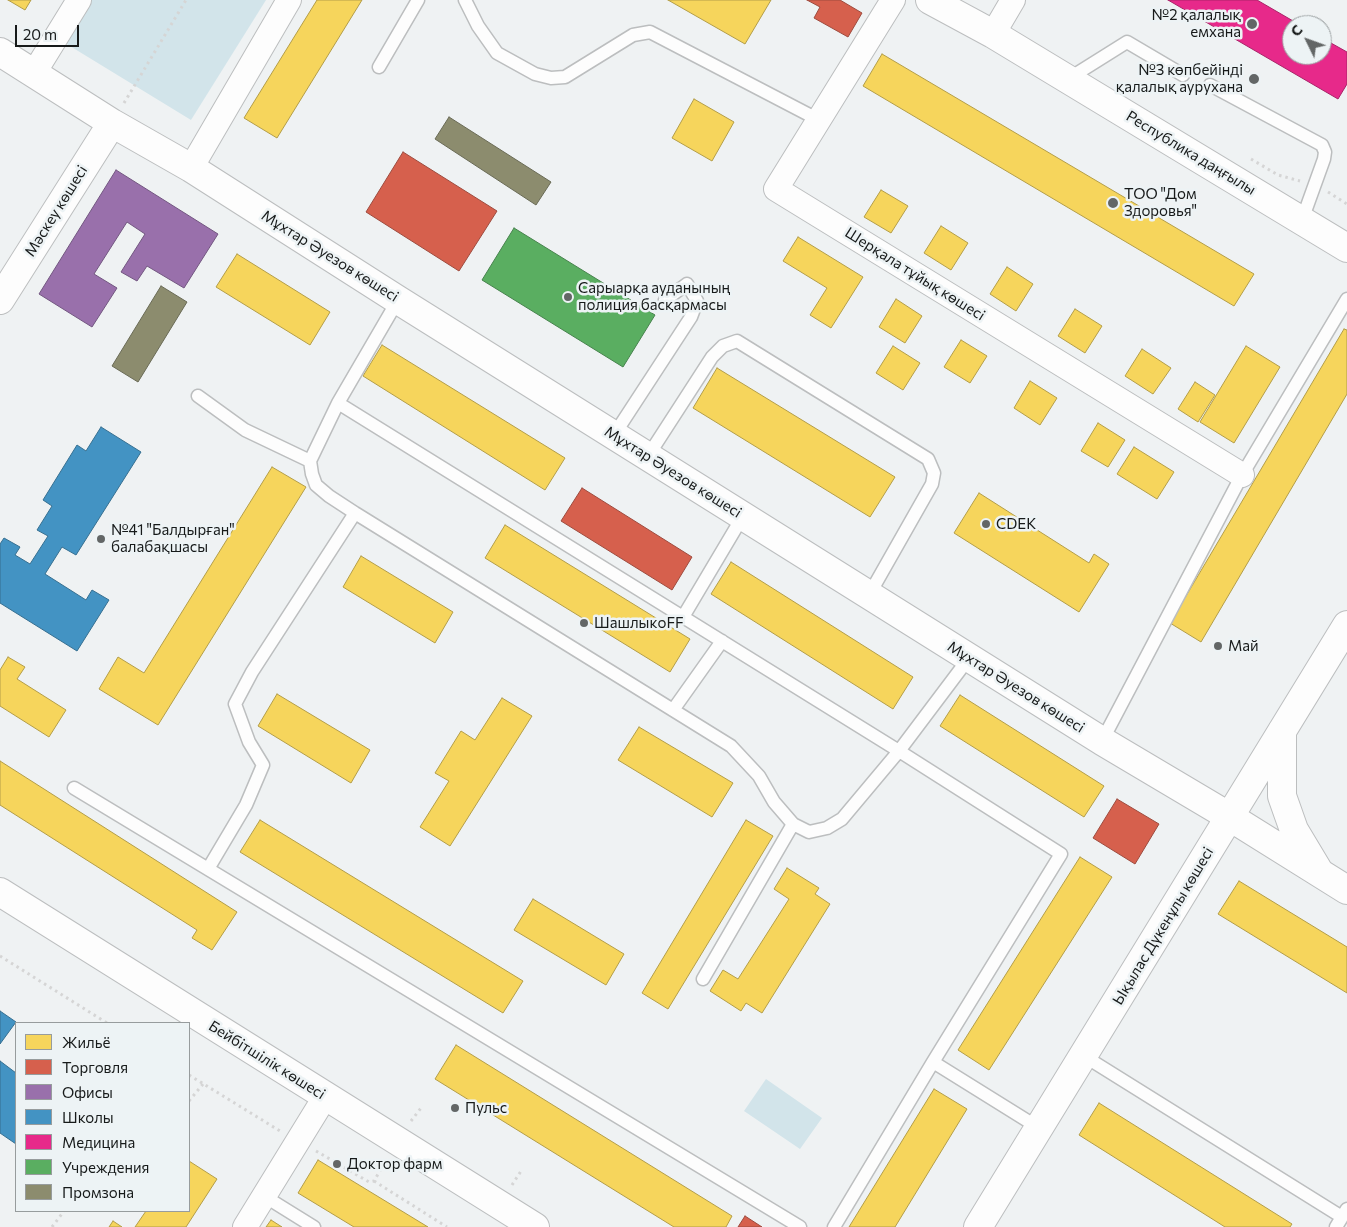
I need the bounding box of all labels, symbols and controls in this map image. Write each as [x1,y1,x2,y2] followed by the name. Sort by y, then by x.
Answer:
[1152,6,1241,41] place label: №2 қалалық емхана
[18,15,81,47] scale bar
[1282,15,1332,65] north arrow
[1245,17,1259,31] marker: №2 қалалық емхана
[1287,21,1306,40] text: С
[23,25,57,43] text: 20 m
[1116,61,1243,96] place label: №3 көпбейінді қалалық аурухана
[1247,72,1261,86] marker: №3 көпбейінді қалалық аурухана
[1123,107,1259,199] street label: Республика даңғылы
[21,162,91,260] street label: Мәскеу көшесі
[1124,185,1197,220] place label: ТОО "Дом Здоровья"
[1106,196,1120,210] marker: ТОО "Дом Здоровья"
[258,206,402,306] street label: Мұхтар Әуезов көшесі
[842,224,988,324] street label: Шерқала тұйық көшесі
[578,279,730,314] place label: Сарыарқа ауданының полиция басқармасы
[562,291,574,303] marker: Сарыарқа ауданының полиция басқармасы
[601,422,745,522] street label: Мұхтар Әуезов көшесі
[996,515,1036,533] place label: CDEK
[980,518,992,530] marker: CDEK
[111,521,235,556] place label: №41 "Балдырған" балабақшасы
[95,533,107,545] marker: №41 "Балдырған" балабақшасы
[594,614,684,632] place label: ШашлыкoFF
[578,617,590,629] marker: ШашлыкoFF
[944,637,1088,737] street label: Мұхтар Әуезов көшесі
[1228,637,1259,655] place label: Май
[1212,640,1224,652] marker: Май
[1109,844,1217,1008] street label: Ықылас Дүкенұлы көшесі
[205,1017,329,1103] street label: Бейбітшілік көшесі
[15,1022,190,1212] legend
[62,1033,110,1051] text: Жильё
[62,1058,128,1076] text: Торговля
[62,1083,113,1101] text: Офисы
[465,1099,507,1117] place label: Пульс
[449,1102,461,1114] marker: Пульс
[62,1108,114,1126] text: Школы
[62,1133,135,1151] text: Медицина
[347,1155,442,1173] place label: Доктор фарм
[62,1158,149,1176] text: Учреждения
[331,1158,343,1170] marker: Доктор фарм
[62,1183,134,1201] text: Промзона

